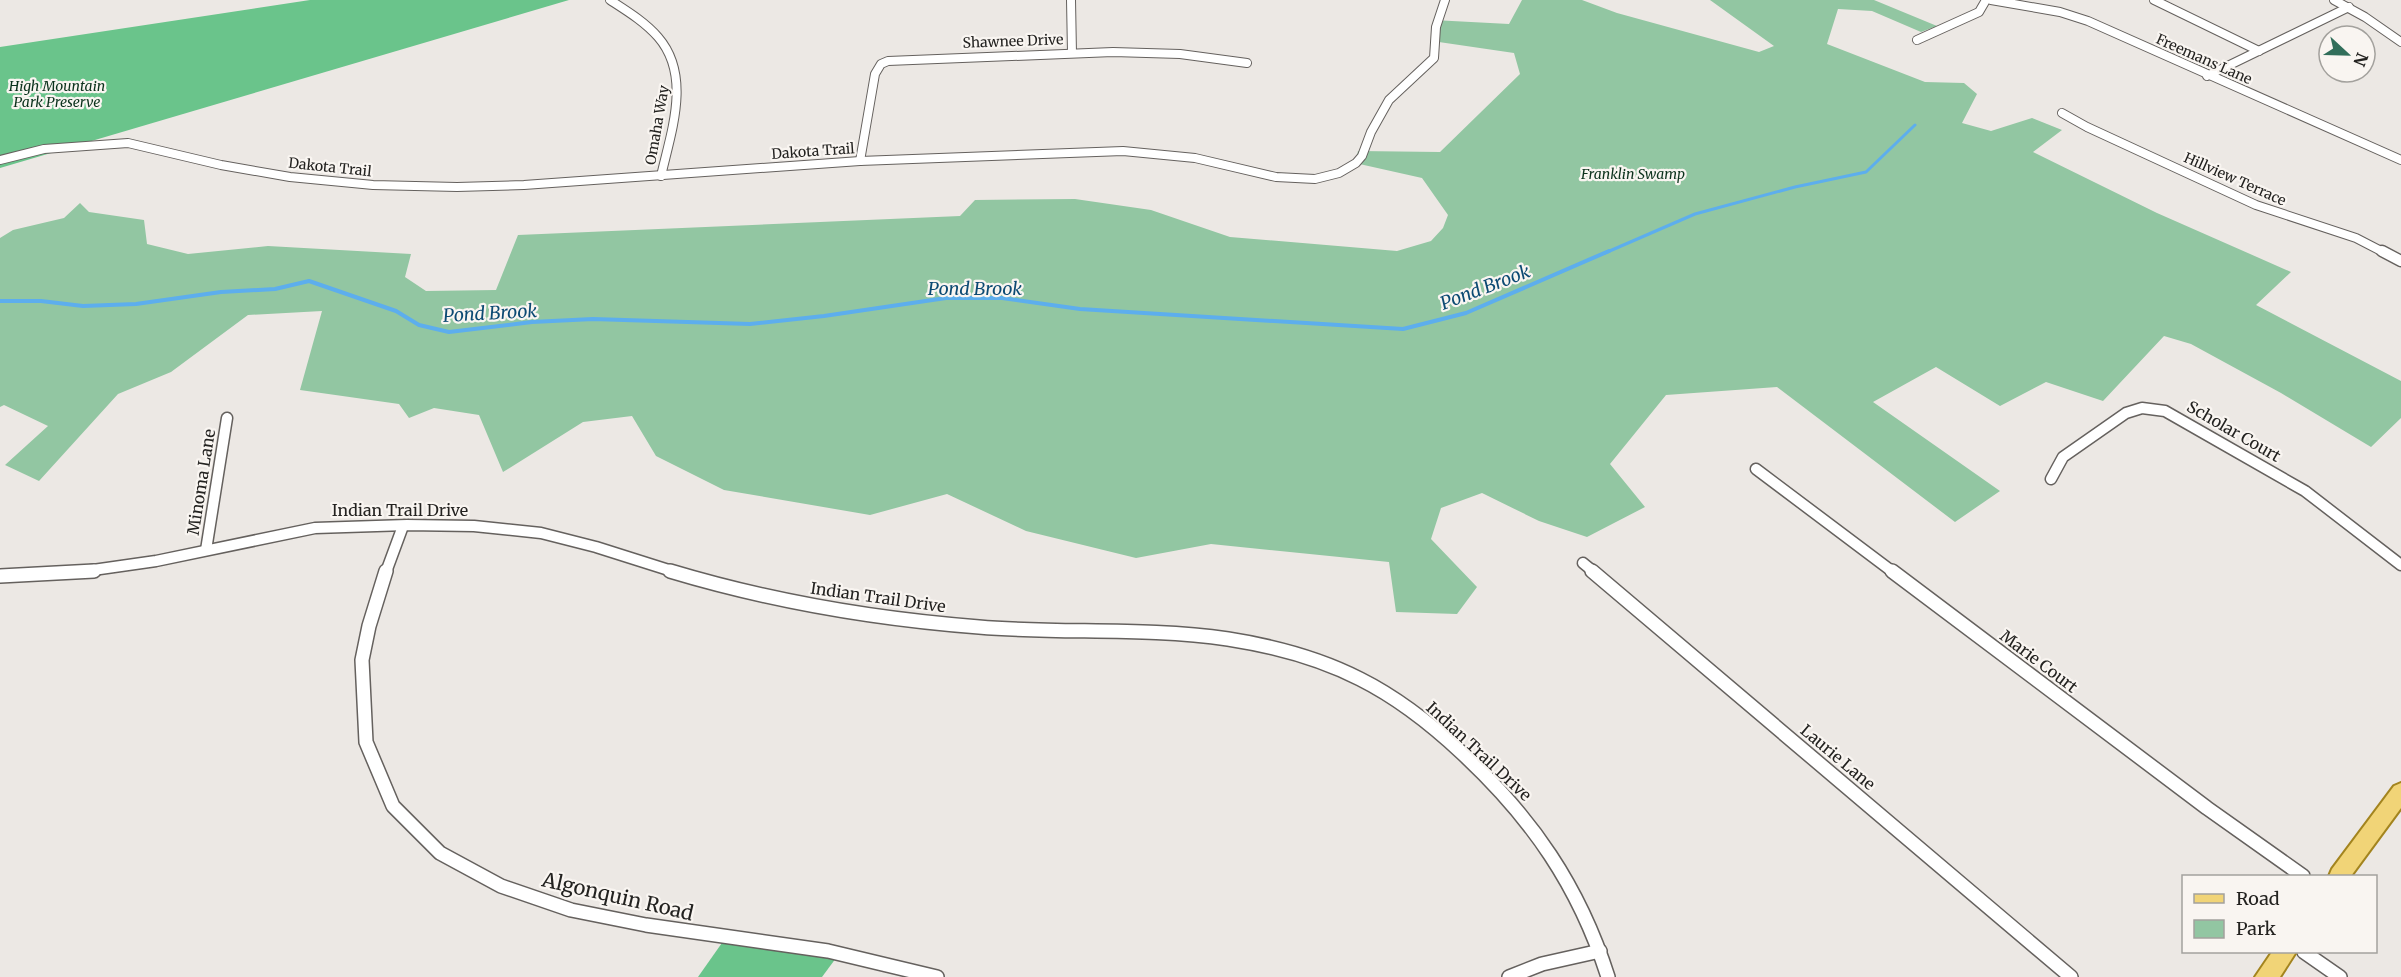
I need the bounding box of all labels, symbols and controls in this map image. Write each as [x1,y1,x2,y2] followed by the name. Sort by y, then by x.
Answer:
[2317,24,2377,84] north arrow
[962,30,1064,52] street label: Shawnee Drive
[2153,30,2255,88] street label: Freemans Lane
[2349,50,2373,70] text: N
[8,77,105,111] park label: High Mountain Park Preserve
[641,83,673,166] street label: Omaha Way
[771,139,856,163] street label: Dakota Trail
[2181,148,2289,210] street label: Hillview Terrace
[288,154,373,180] street label: Dakota Trail
[1580,165,1685,183] park label: Franklin Swamp
[1437,259,1533,315] water label: Pond Brook
[928,277,1022,300] water label: Pond Brook
[442,299,538,327] water label: Pond Brook
[2184,396,2285,466] street label: Scholar Court
[183,428,219,536] street label: Minoma Lane
[332,500,468,520] street label: Indian Trail Drive
[809,578,947,616] street label: Indian Trail Drive
[1996,625,2082,697] street label: Marie Court
[1422,697,1536,805] street label: Indian Trail Drive
[1797,720,1879,794] street label: Laurie Lane
[539,866,696,926] street label: Algonquin Road
[2182,875,2377,953] legend
[2236,887,2280,910] text: Road
[2236,917,2277,940] text: Park

